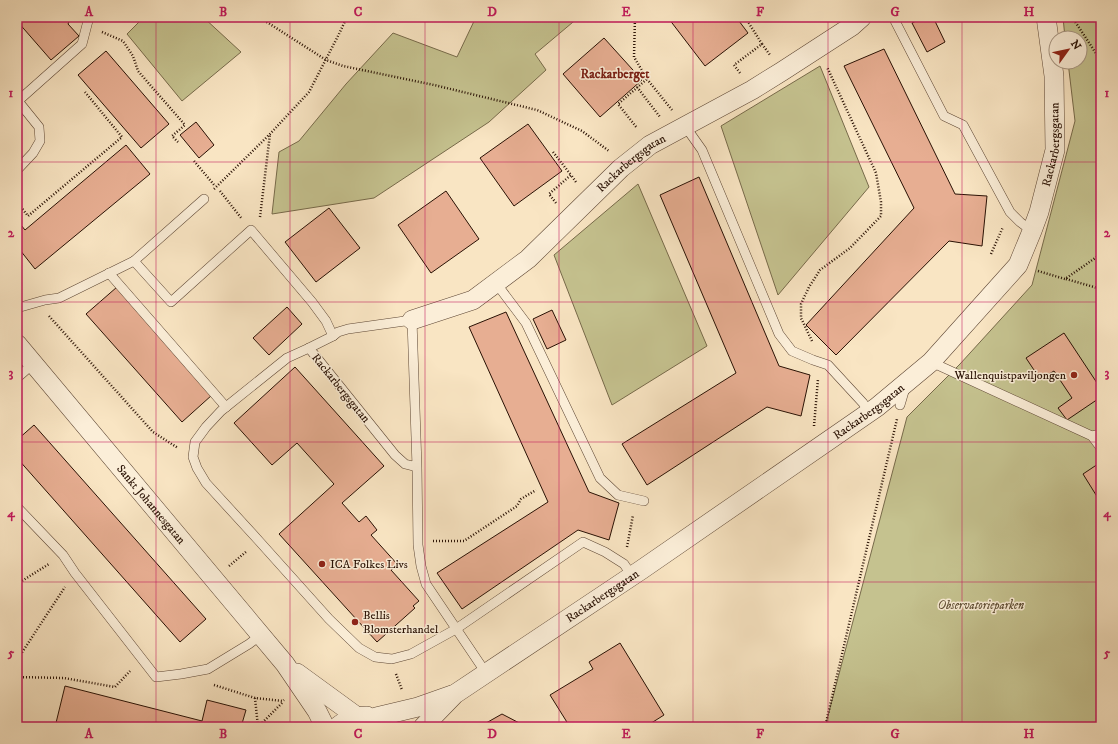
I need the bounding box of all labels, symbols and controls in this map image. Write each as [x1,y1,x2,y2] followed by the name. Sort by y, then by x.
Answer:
[84,4,94,20] text: A
[219,4,227,20] text: B
[354,4,363,20] text: C
[487,4,497,20] text: D
[621,4,631,20] text: E
[756,4,765,20] text: F
[890,4,900,20] text: G
[1024,4,1035,20] text: H
[1048,30,1088,70] north arrow
[1067,37,1084,53] text: N
[581,66,650,83] district label: Rackarberget
[9,85,14,101] text: 1
[1105,85,1110,101] text: 1
[1039,102,1063,188] street label: Rackarbergsgatan
[594,131,669,196] street label: Rackarbergsgatan
[8,225,15,241] text: 2
[1104,225,1111,241] text: 2
[308,351,374,427] street label: Rackarbergsgatan
[9,365,14,381] text: 3
[1105,365,1110,381] text: 3
[953,368,1067,383] place label: Wallenquistpaviljongen
[1069,370,1079,380] marker: Wallenquistpaviljongen
[830,380,908,443] street label: Rackarbergsgatan
[113,462,189,548] street label: Sankt Johannesgatan
[6,505,15,522] text: 4
[1102,505,1111,522] text: 4
[330,557,408,572] place label: ICA Folkes Livs
[317,559,327,569] marker: ICA Folkes Livs
[563,566,643,626] street label: Rackarbergsgatan
[938,598,1024,613] park label: Observatorieparken
[363,608,439,637] place label: Bellis Blomsterhandel
[350,617,360,627] marker: Bellis Blomsterhandel
[7,645,15,661] text: 5
[1103,645,1111,661] text: 5
[84,726,94,742] text: A
[219,726,227,742] text: B
[354,726,363,742] text: C
[487,726,497,742] text: D
[621,726,631,742] text: E
[756,726,765,742] text: F
[890,726,900,742] text: G
[1024,726,1035,742] text: H

